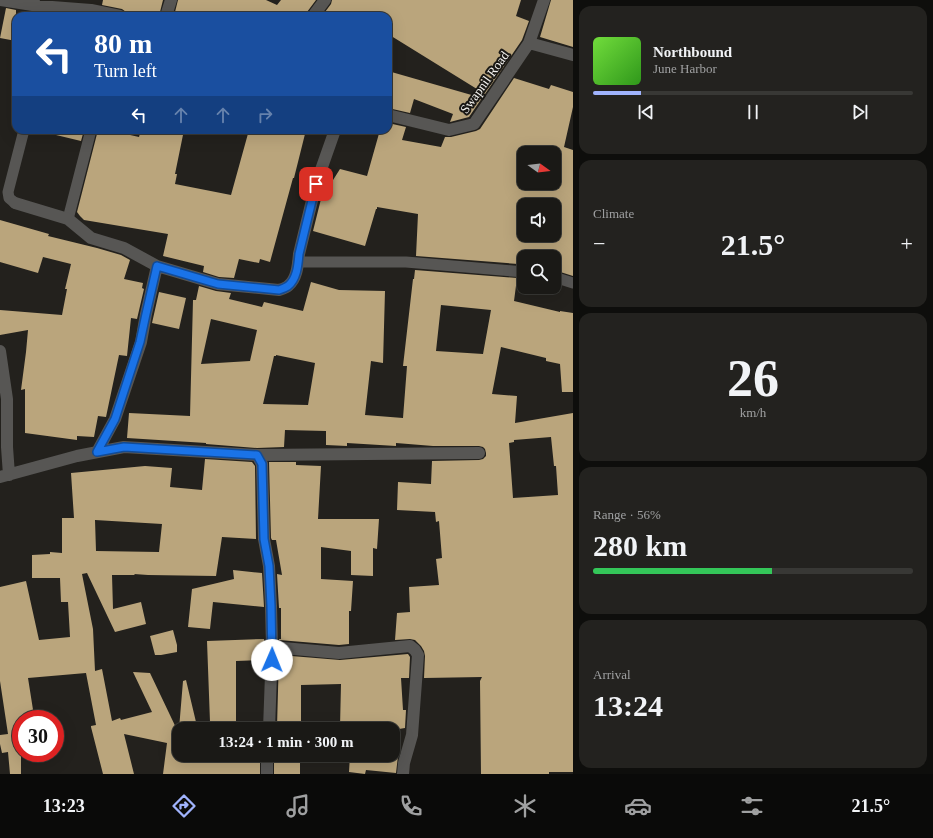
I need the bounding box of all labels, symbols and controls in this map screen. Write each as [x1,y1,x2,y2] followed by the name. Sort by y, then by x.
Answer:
[28,28,80,80] icon: left
[94,28,152,59] text: 80 m
[653,44,732,60] text: Northbound
[457,48,512,116] street label: Swapnil Road
[94,61,157,81] text: Turn left
[653,61,717,76] text: June Harbor
[635,101,657,123] icon: previous
[742,101,764,123] icon: pause
[849,101,871,123] icon: next
[128,104,150,126] icon: left
[170,104,192,126] icon: ahead
[212,104,234,126] icon: ahead
[254,104,276,126] icon: right
[517,146,561,190] north arrow
[517,146,561,294] map controls
[299,167,333,201] pin
[305,173,327,195] icon: arrive
[517,198,561,242] button: sound
[593,206,634,221] text: Climate
[721,228,785,261] text: 21.5°
[593,231,605,256] text: −
[901,231,913,256] text: +
[517,250,561,294] button: search
[727,350,779,407] text: 26
[740,405,766,420] text: km/h
[593,507,661,522] text: Range · 56%
[593,529,687,562] text: 280 km
[251,639,293,681] position arrow
[593,667,631,682] text: Arrival
[593,689,663,722] text: 13:24
[12,710,64,762] speed limit sign: 30
[219,734,354,750] text: 13:24 · 1 min · 300 m
[170,792,198,820] icon: directions
[284,792,312,820] icon: music
[397,792,425,820] icon: phone
[511,792,539,820] icon: climate
[624,792,652,820] icon: car
[738,792,766,820] icon: filters
[43,796,85,816] text: 13:23
[851,796,890,816] text: 21.5°

